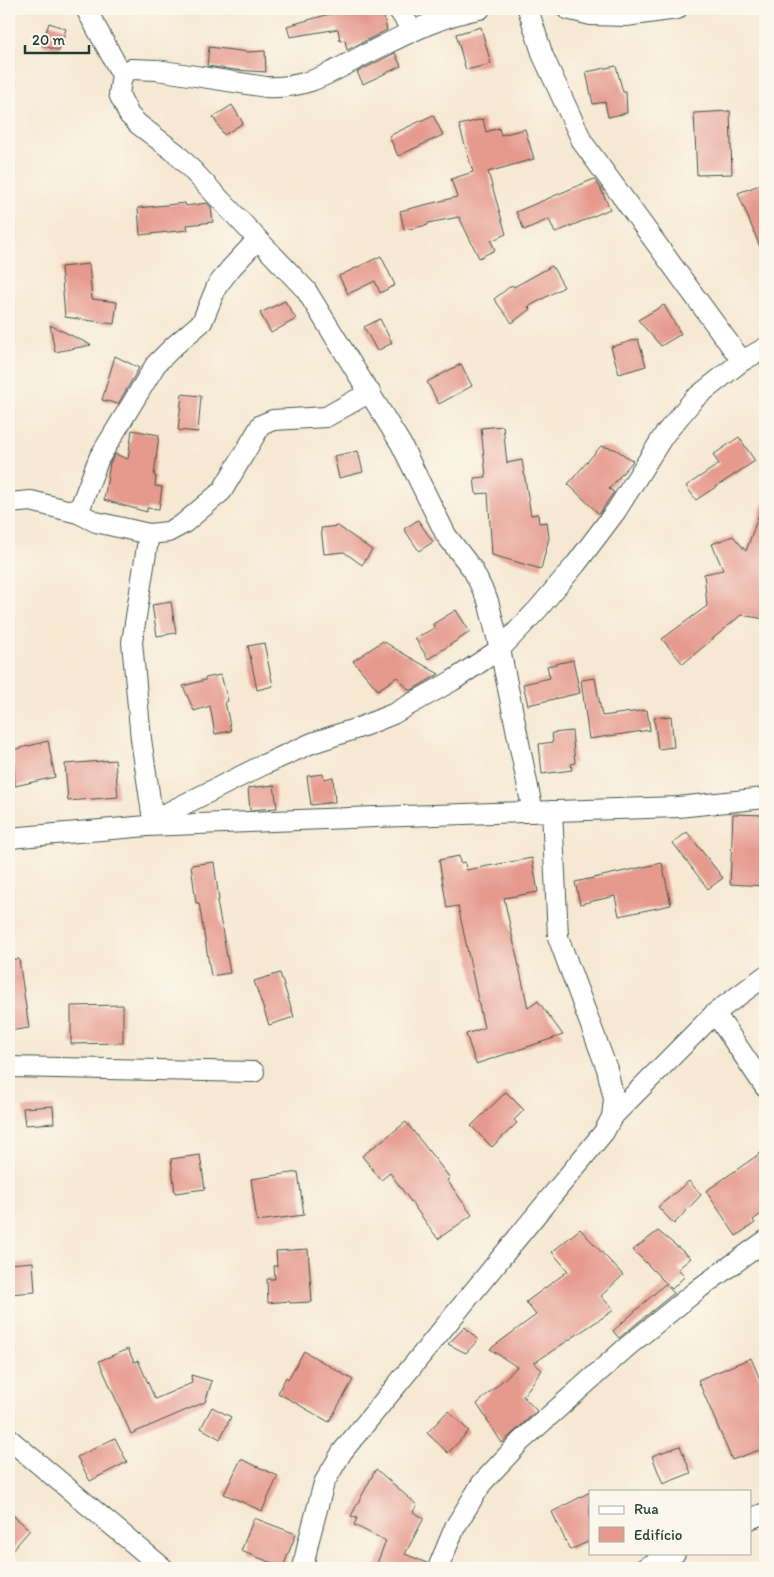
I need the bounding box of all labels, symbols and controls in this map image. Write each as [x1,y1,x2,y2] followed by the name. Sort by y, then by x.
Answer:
[25,22,89,54] scale bar
[32,31,66,49] text: 20 m
[589,1490,752,1554] legend
[634,1500,659,1518] text: Rua
[634,1526,682,1544] text: Edifício

